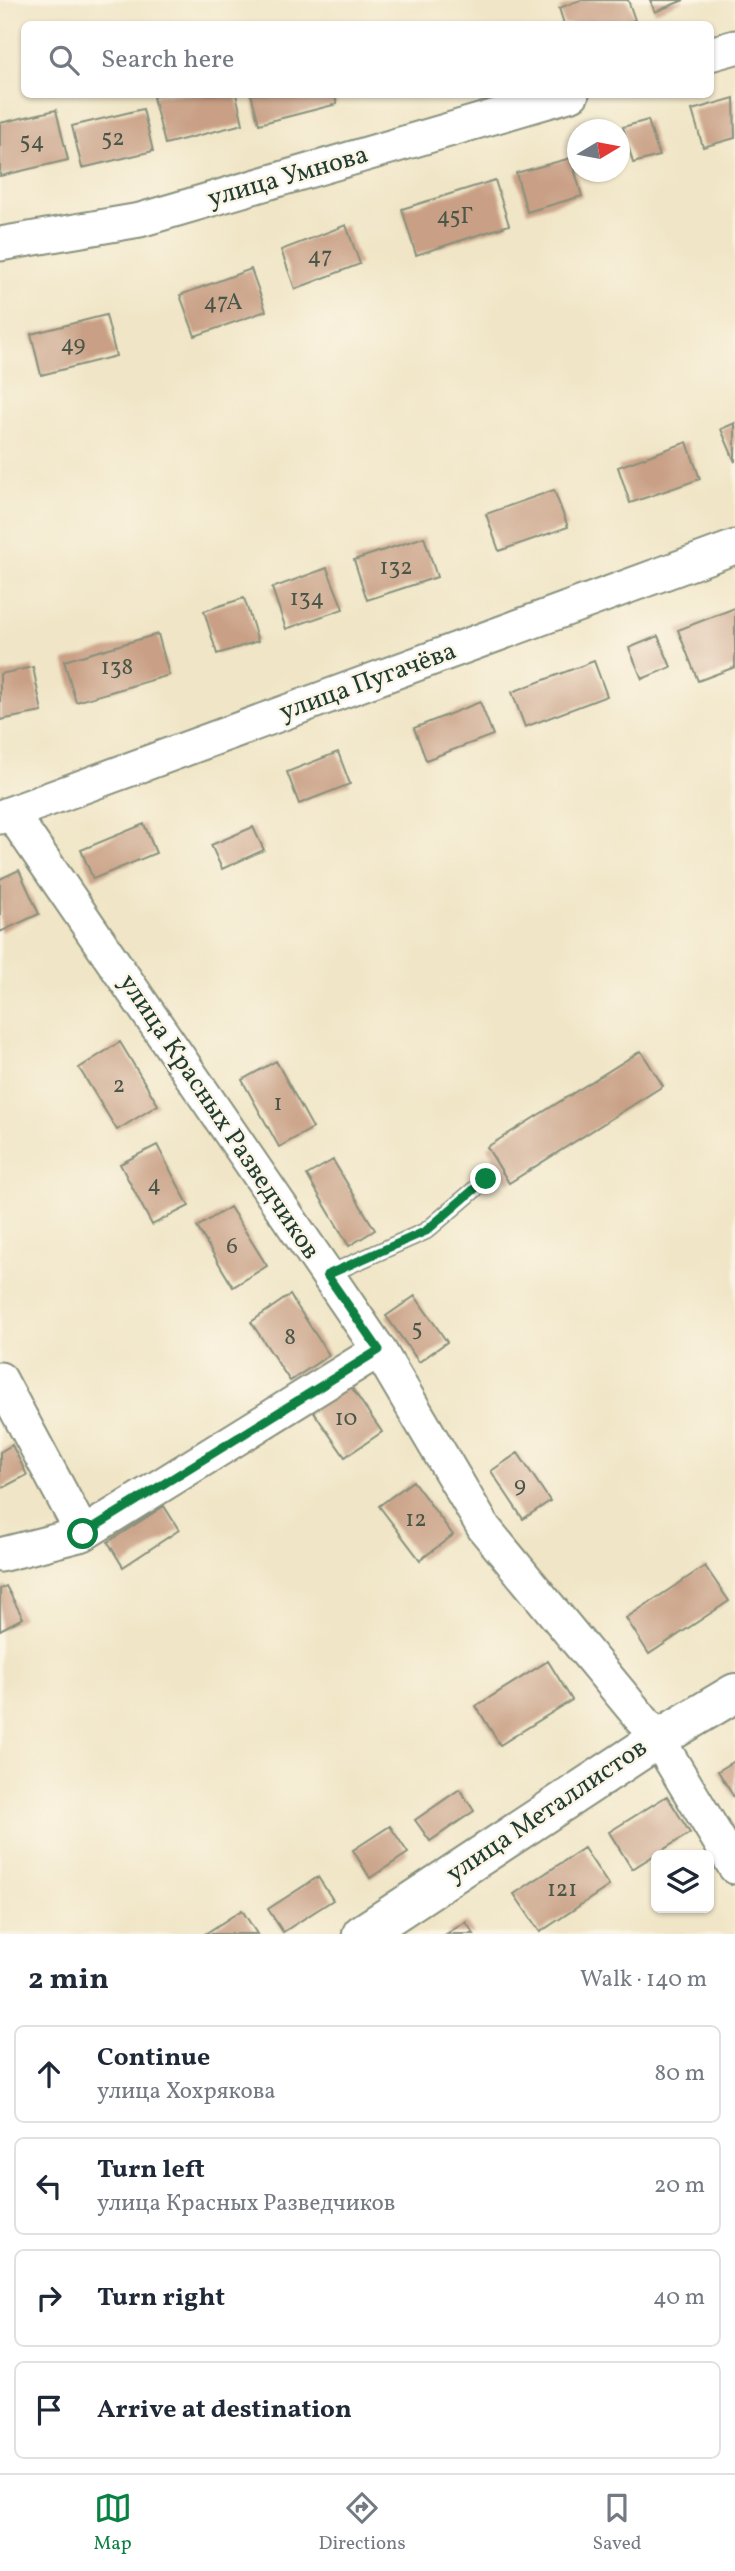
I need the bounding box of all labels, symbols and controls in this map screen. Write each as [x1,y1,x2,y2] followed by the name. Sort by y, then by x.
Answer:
[21,21,714,98] search box
[45,41,83,79] icon: search
[101,42,234,78] text: Search here
[567,119,630,182] north arrow
[101,123,125,155] house number: 52
[20,126,44,158] house number: 54
[204,137,372,217] street label: улица Умнова
[436,201,474,233] house number: 45Г
[308,241,332,273] house number: 47
[204,287,242,319] house number: 47А
[61,329,86,361] house number: 49
[379,552,413,584] house number: 132
[290,583,324,615] house number: 134
[275,633,461,731] street label: улица Пугачёва
[101,652,133,684] house number: 138
[110,967,328,1267] street label: улица Красных Разведчиков
[113,1070,125,1102] house number: 2
[274,1088,282,1120] house number: 1
[470,1163,501,1194] route end
[147,1169,161,1201] house number: 4
[226,1231,238,1263] house number: 6
[411,1313,423,1345] house number: 5
[284,1322,296,1354] house number: 8
[335,1403,357,1435] house number: 10
[514,1470,526,1502] house number: 9
[405,1504,427,1536] house number: 12
[67,1518,98,1549] route start
[439,1730,655,1892] street label: улица Металлистов
[651,1850,714,1913] map controls
[651,1850,714,1913] button: layers
[547,1874,577,1906] house number: 121
[28,1959,109,2001] text: 2 min
[580,1964,707,1996] text: Walk · 140 m
[97,2040,210,2076] text: Continue
[30,2055,68,2093] icon: ahead
[655,2058,705,2090] text: 80 m
[97,2076,276,2108] text: улица Хохрякова
[97,2152,205,2188] text: Turn left
[30,2167,68,2205] icon: left
[654,2170,705,2202] text: 20 m
[97,2188,396,2220] text: улица Красных Разведчиков
[30,2279,68,2317] icon: right
[97,2280,225,2316] text: Turn right
[653,2282,705,2314] text: 40 m
[30,2391,68,2429] icon: arrive
[97,2392,352,2428] text: Arrive at destination
[93,2489,132,2557] tab: Map
[319,2489,406,2557] tab: Directions
[593,2489,641,2557] tab: Saved

